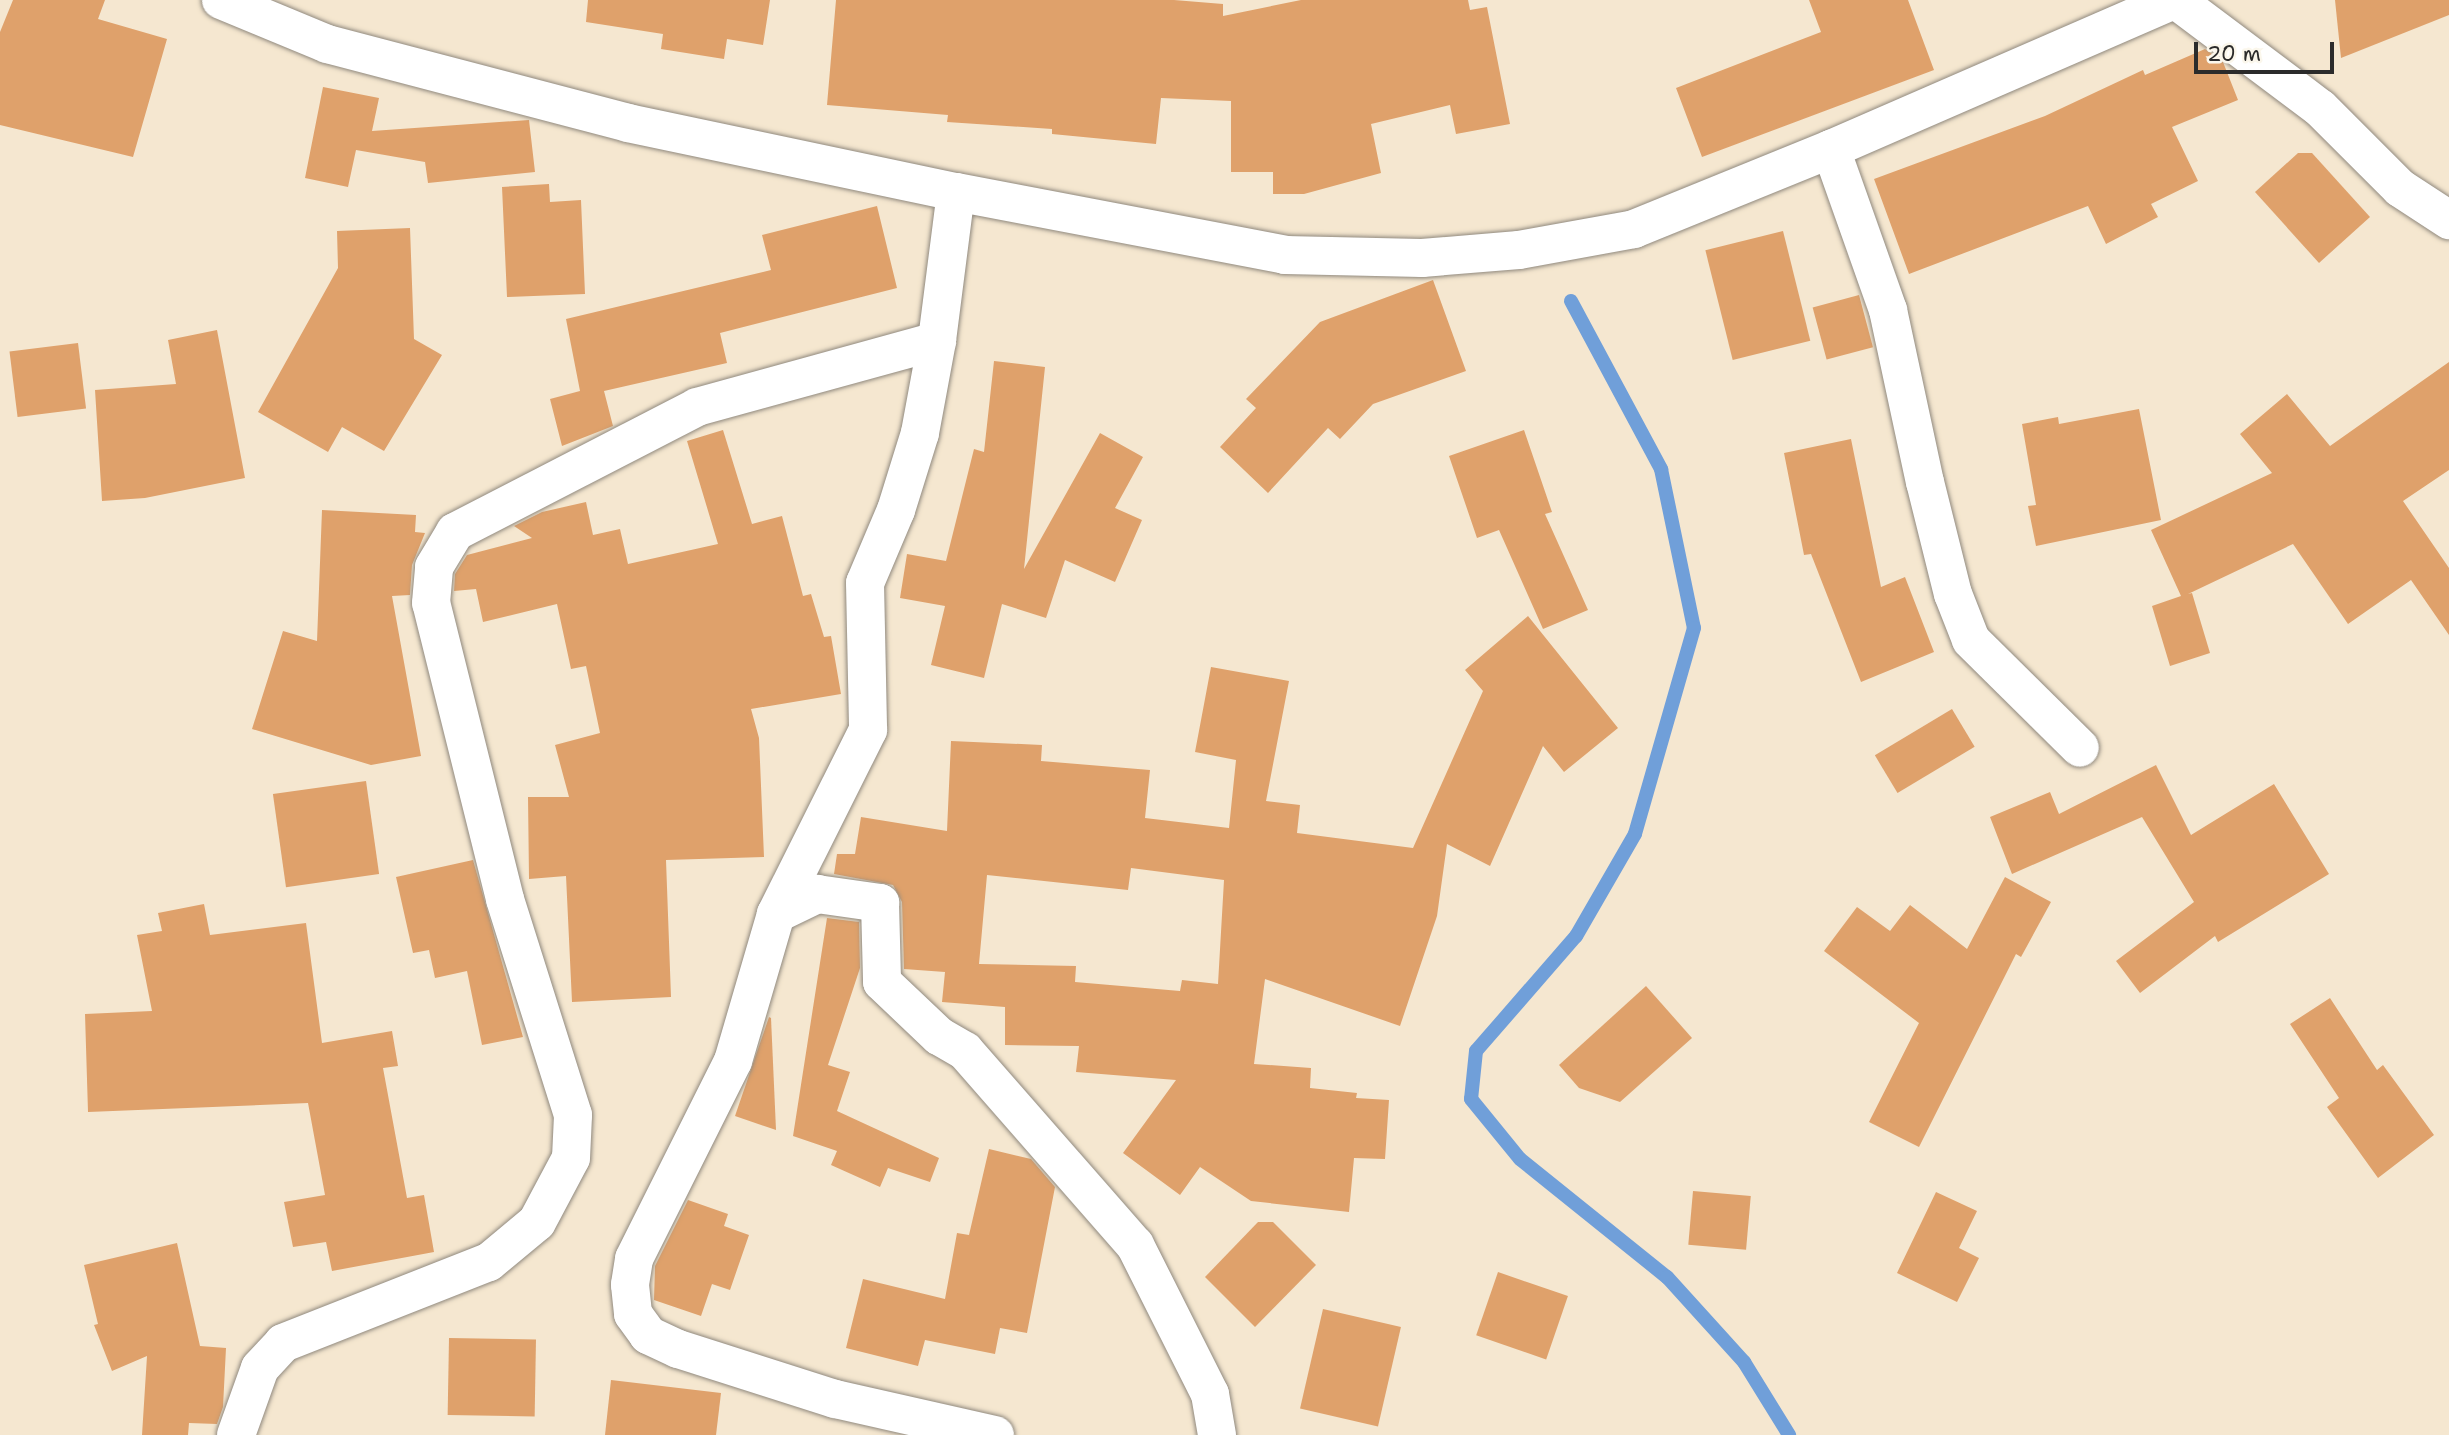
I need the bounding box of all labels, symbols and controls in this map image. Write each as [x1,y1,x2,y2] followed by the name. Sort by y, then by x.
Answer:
[2197,28,2337,72] scale bar
[2207,40,2261,68] text: 20 m

